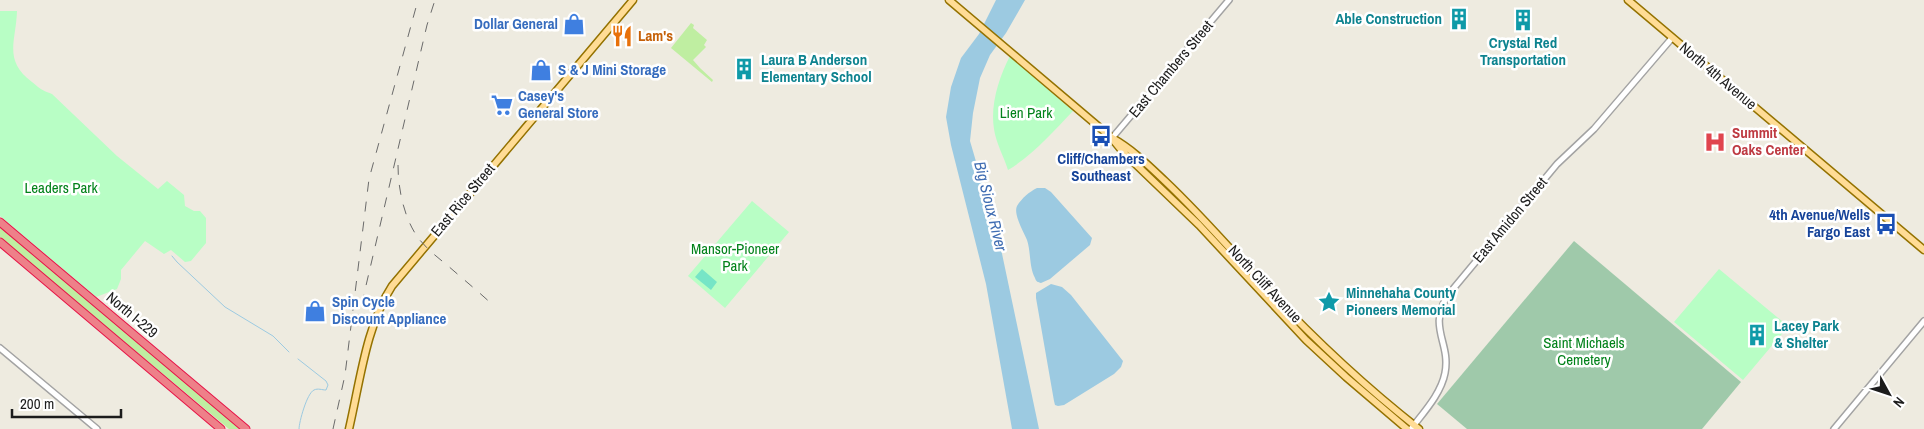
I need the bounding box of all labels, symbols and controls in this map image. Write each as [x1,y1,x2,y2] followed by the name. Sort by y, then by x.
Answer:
[1446,6,1472,32] building icon: Able Construction
[1510,7,1536,33] building icon: Crystal Red Transportation
[1335,8,1442,29] place label: Able Construction
[561,11,587,37] shop icon: Dollar General
[474,13,558,34] place label: Dollar General
[1124,15,1218,122] street label: East Chambers Street
[609,23,635,49] restaurant icon: Lam's
[638,25,673,46] place label: Lam's
[1480,32,1566,70] place label: Crystal Red Transportation
[1675,37,1762,114] street label: North 4th Avenue
[761,49,872,87] place label: Laura B Anderson Elementary School
[731,56,757,82] building icon: Laura B Anderson Elementary School
[528,57,554,83] shop icon: S & J Mini Storage
[558,59,666,80] place label: S & J Mini Storage
[518,85,599,123] place label: Casey's General Store
[489,92,515,118] supermarket icon: Casey's General Store
[1000,102,1053,123] park label: Lien Park
[1732,122,1805,160] place label: Summit Oaks Center
[1088,123,1114,149] bus stop icon: Cliff/Chambers Southeast
[1702,129,1728,155] hospital icon: Summit Oaks Center
[1057,148,1145,186] place label: Cliff/Chambers Southeast
[426,158,500,241] street label: East Rice Street
[969,159,1013,254] water label: Big Sioux River
[1468,172,1552,267] street label: East Amidon Street
[24,177,98,198] park label: Leaders Park
[1769,204,1870,242] place label: 4th Avenue/Wells Fargo East
[1873,211,1899,237] bus stop icon: 4th Avenue/Wells Fargo East
[691,238,779,276] park label: Mansor-Pioneer Park
[1224,240,1307,327] street label: North Cliff Avenue
[1346,282,1456,320] place label: Minnehaha County Pioneers Memorial
[102,287,163,343] street label: North I-229
[1316,289,1342,315] place icon: Minnehaha County Pioneers Memorial
[332,291,447,329] place label: Spin Cycle Discount Appliance
[302,298,328,324] shop icon: Spin Cycle Discount Appliance
[1774,315,1839,353] place label: Lacey Park & Shelter
[1744,322,1770,348] building icon: Lacey Park & Shelter
[1543,332,1625,370] park label: Saint Michaels Cemetery
[1864,369,1914,419] north arrow
[12,386,121,418] scale bar
[20,393,54,414] text: 200 m
[1889,393,1909,411] text: N

